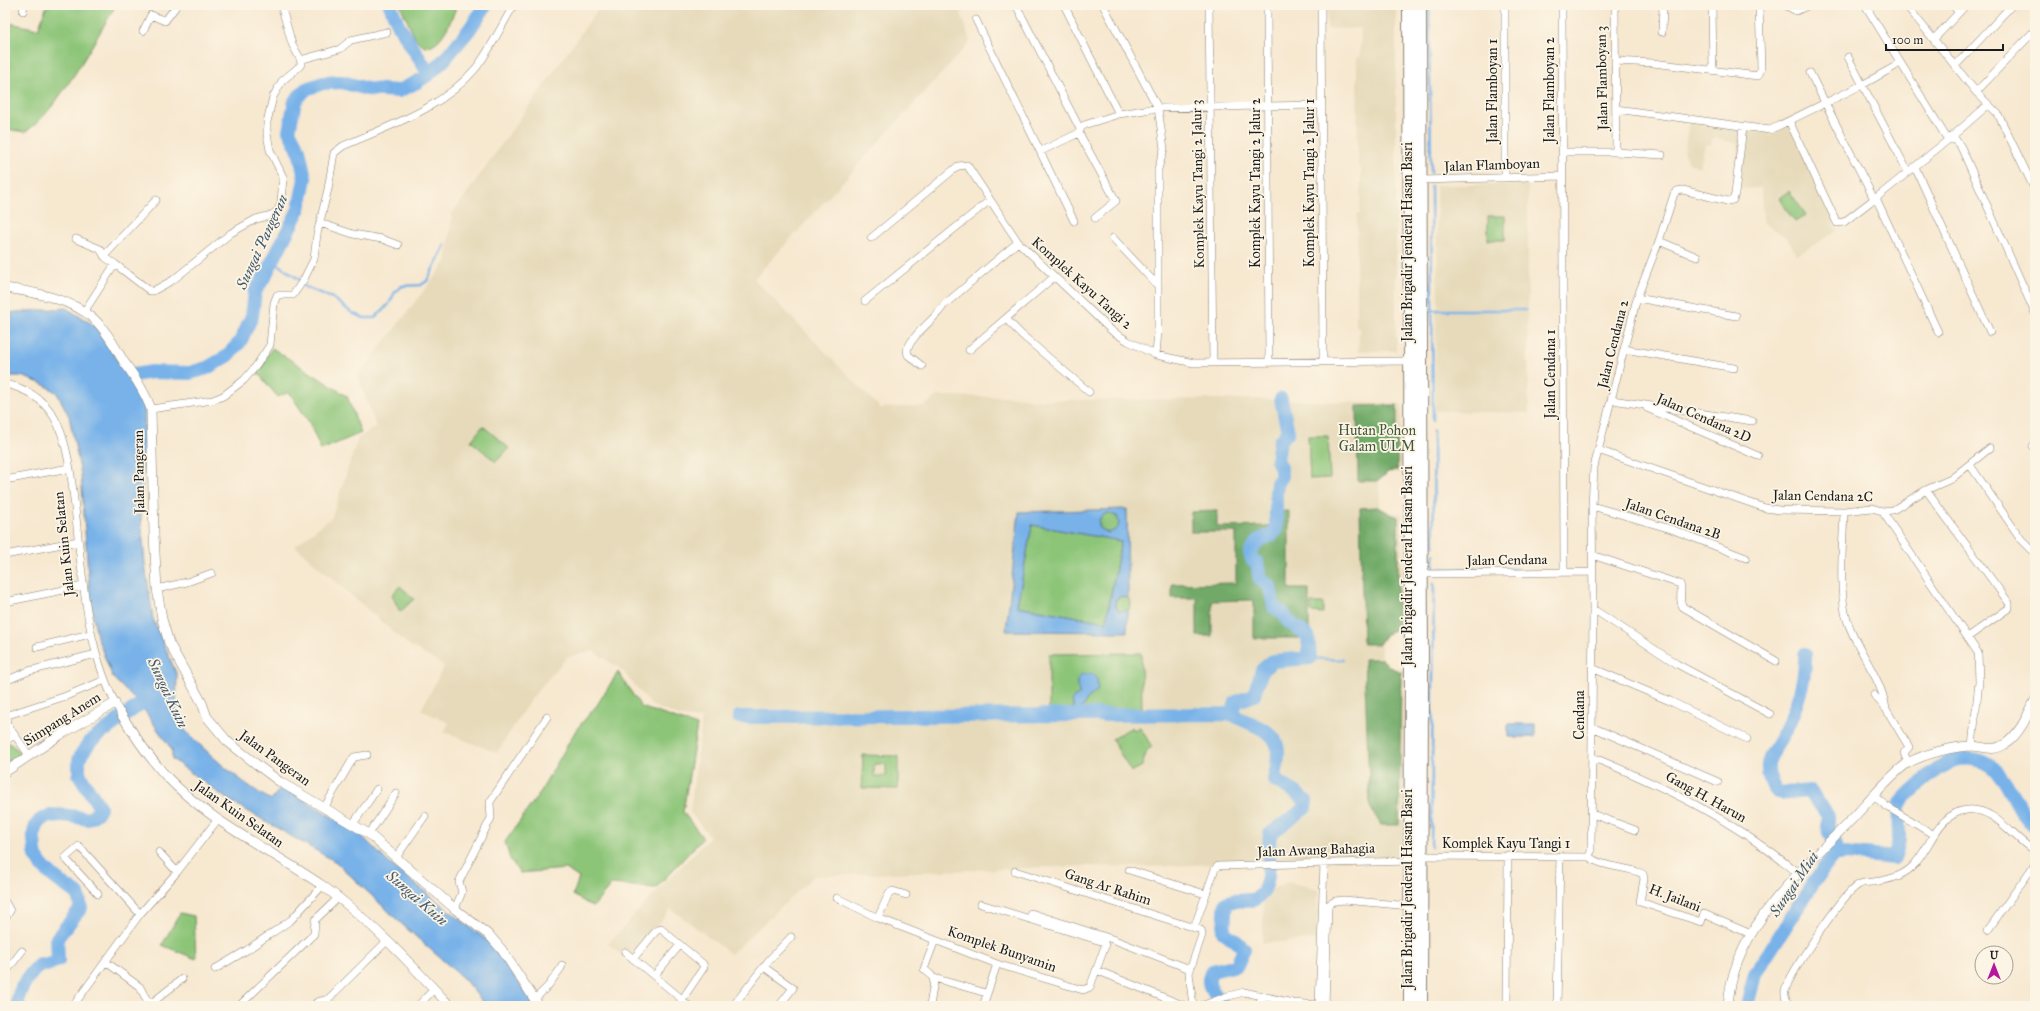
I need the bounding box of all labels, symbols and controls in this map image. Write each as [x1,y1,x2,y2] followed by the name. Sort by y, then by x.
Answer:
[1593,26,1612,132] street label: Jalan Flamboyan 3
[1886,26,2003,52] scale bar
[1892,33,1923,47] text: 100 m
[1541,37,1559,145] street label: Jalan Flamboyan 2
[1484,38,1502,145] street label: Jalan Flamboyan 1
[1247,98,1265,268] street label: Komplek Kayu Tangi 2 Jalur 2
[1301,98,1319,268] street label: Komplek Kayu Tangi 2 Jalur 1
[1188,99,1209,269] street label: Komplek Kayu Tangi 2 Jalur 3
[1399,142,1417,344] street label: Jalan Brigadir Jenderal Hasan Basri
[1442,155,1541,176] street label: Jalan Flamboyan
[232,192,292,293] water label: Sungai Pangeran
[1028,233,1136,333] street label: Komplek Kayu Tangi 2
[1593,298,1633,392] street label: Jalan Cendana 2
[1542,329,1560,421] street label: Jalan Cendana 1
[1652,389,1754,447] street label: Jalan Cendana 2D
[1338,422,1416,455] park label: Hutan Pohon Galam ULM
[130,429,149,516] street label: Jalan Pangeran
[1399,466,1417,668] street label: Jalan Brigadir Jenderal Hasan Basri
[1771,487,1873,506] street label: Jalan Cendana 2C
[50,490,79,599] street label: Jalan Kuin Selatan
[1621,494,1723,544] street label: Jalan Cendana 2B
[1464,551,1548,570] street label: Jalan Cendana
[144,654,192,731] water label: Sungai Kuin
[20,688,104,750] street label: Simpang Anem
[1571,690,1588,740] street label: Cendana
[234,725,314,791] street label: Jalan Pangeran
[1663,768,1750,826] street label: Gang H. Harun
[189,776,287,852] street label: Jalan Kuin Selatan
[1399,789,1417,991] street label: Jalan Brigadir Jenderal Hasan Basri
[1442,835,1571,852] street label: Komplek Kayu Tangi 1
[1255,839,1375,862] street label: Jalan Awang Bahagia
[1765,847,1823,921] water label: Sungai Miai
[1063,865,1154,909] street label: Gang Ar Rahim
[382,866,451,930] water label: Sungai Kuin
[1646,880,1704,917] street label: H. Jailani
[945,922,1059,976] street label: Komplek Bunyamin
[1974,945,2014,985] north arrow
[1990,949,1999,962] text: U

